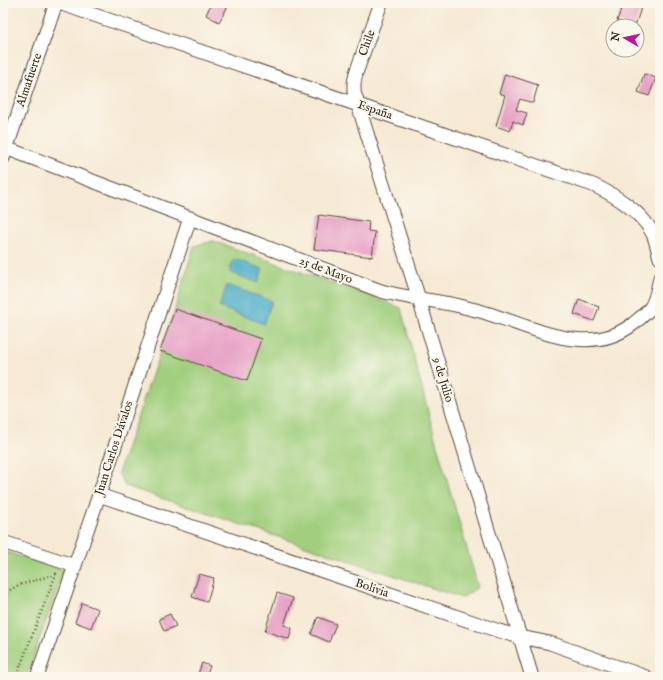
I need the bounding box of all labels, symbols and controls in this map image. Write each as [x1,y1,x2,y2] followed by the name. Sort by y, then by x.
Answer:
[605,18,645,58] north arrow
[355,27,379,58] street label: Chile
[608,30,624,43] text: N
[12,51,45,110] street label: Almafuerte
[355,97,395,124] street label: España
[297,253,355,287] street label: 25 de Mayo
[428,355,457,405] street label: 9 de Julio
[91,399,137,499] street label: Juan Carlos Dávalos
[353,575,392,601] street label: Bolivia

